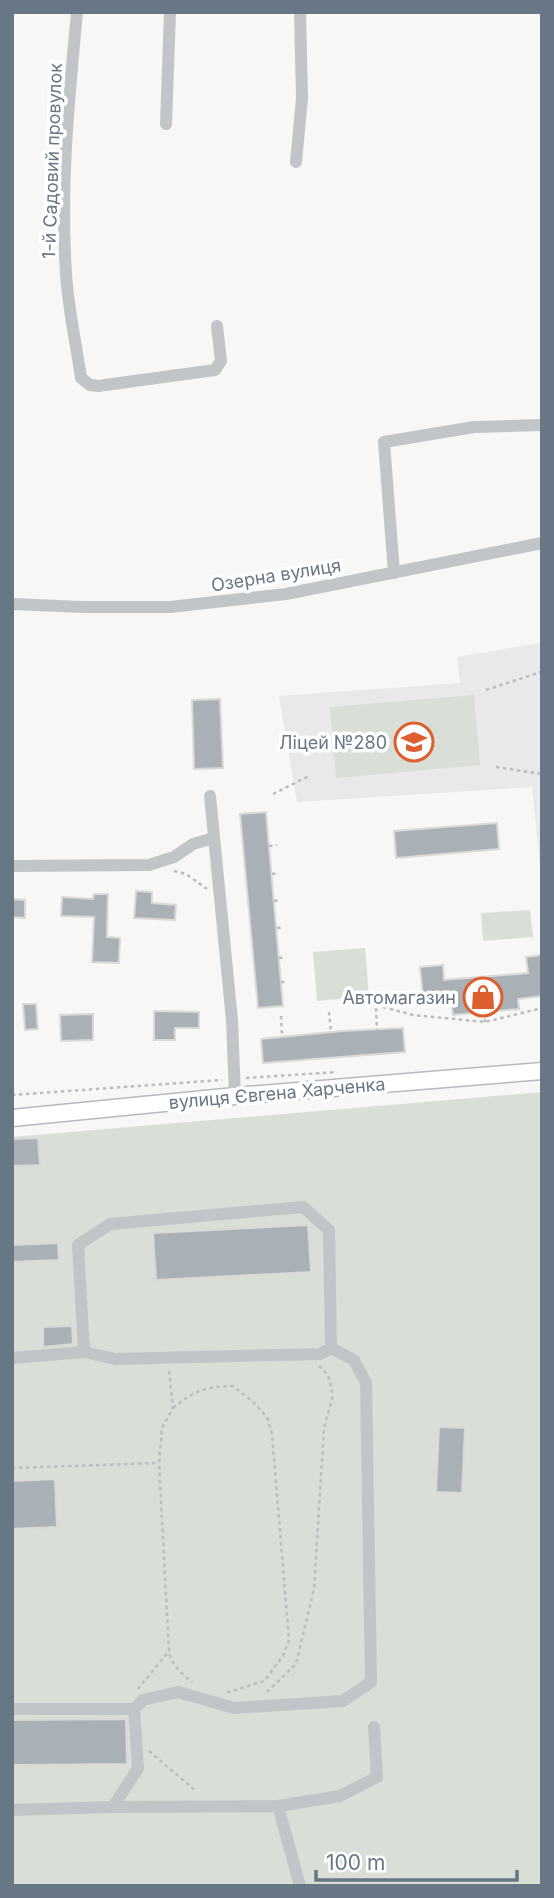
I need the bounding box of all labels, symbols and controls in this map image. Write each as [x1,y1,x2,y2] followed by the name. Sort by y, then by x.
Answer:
[38,62,66,259] street label: 1-й Садовий провулок
[210,554,342,596] street label: Озерна вулиця
[393,721,435,763] school or university icon: Ліцей №280
[279,732,387,753] place label: Ліцей №280
[462,976,504,1018] shop icon: Автомагазин
[342,987,456,1008] place label: Автомагазин
[168,1073,386,1113] street label: вулиця Євгена Харченка
[316,1839,517,1883] scale bar
[326,1850,385,1875] text: 100 m

